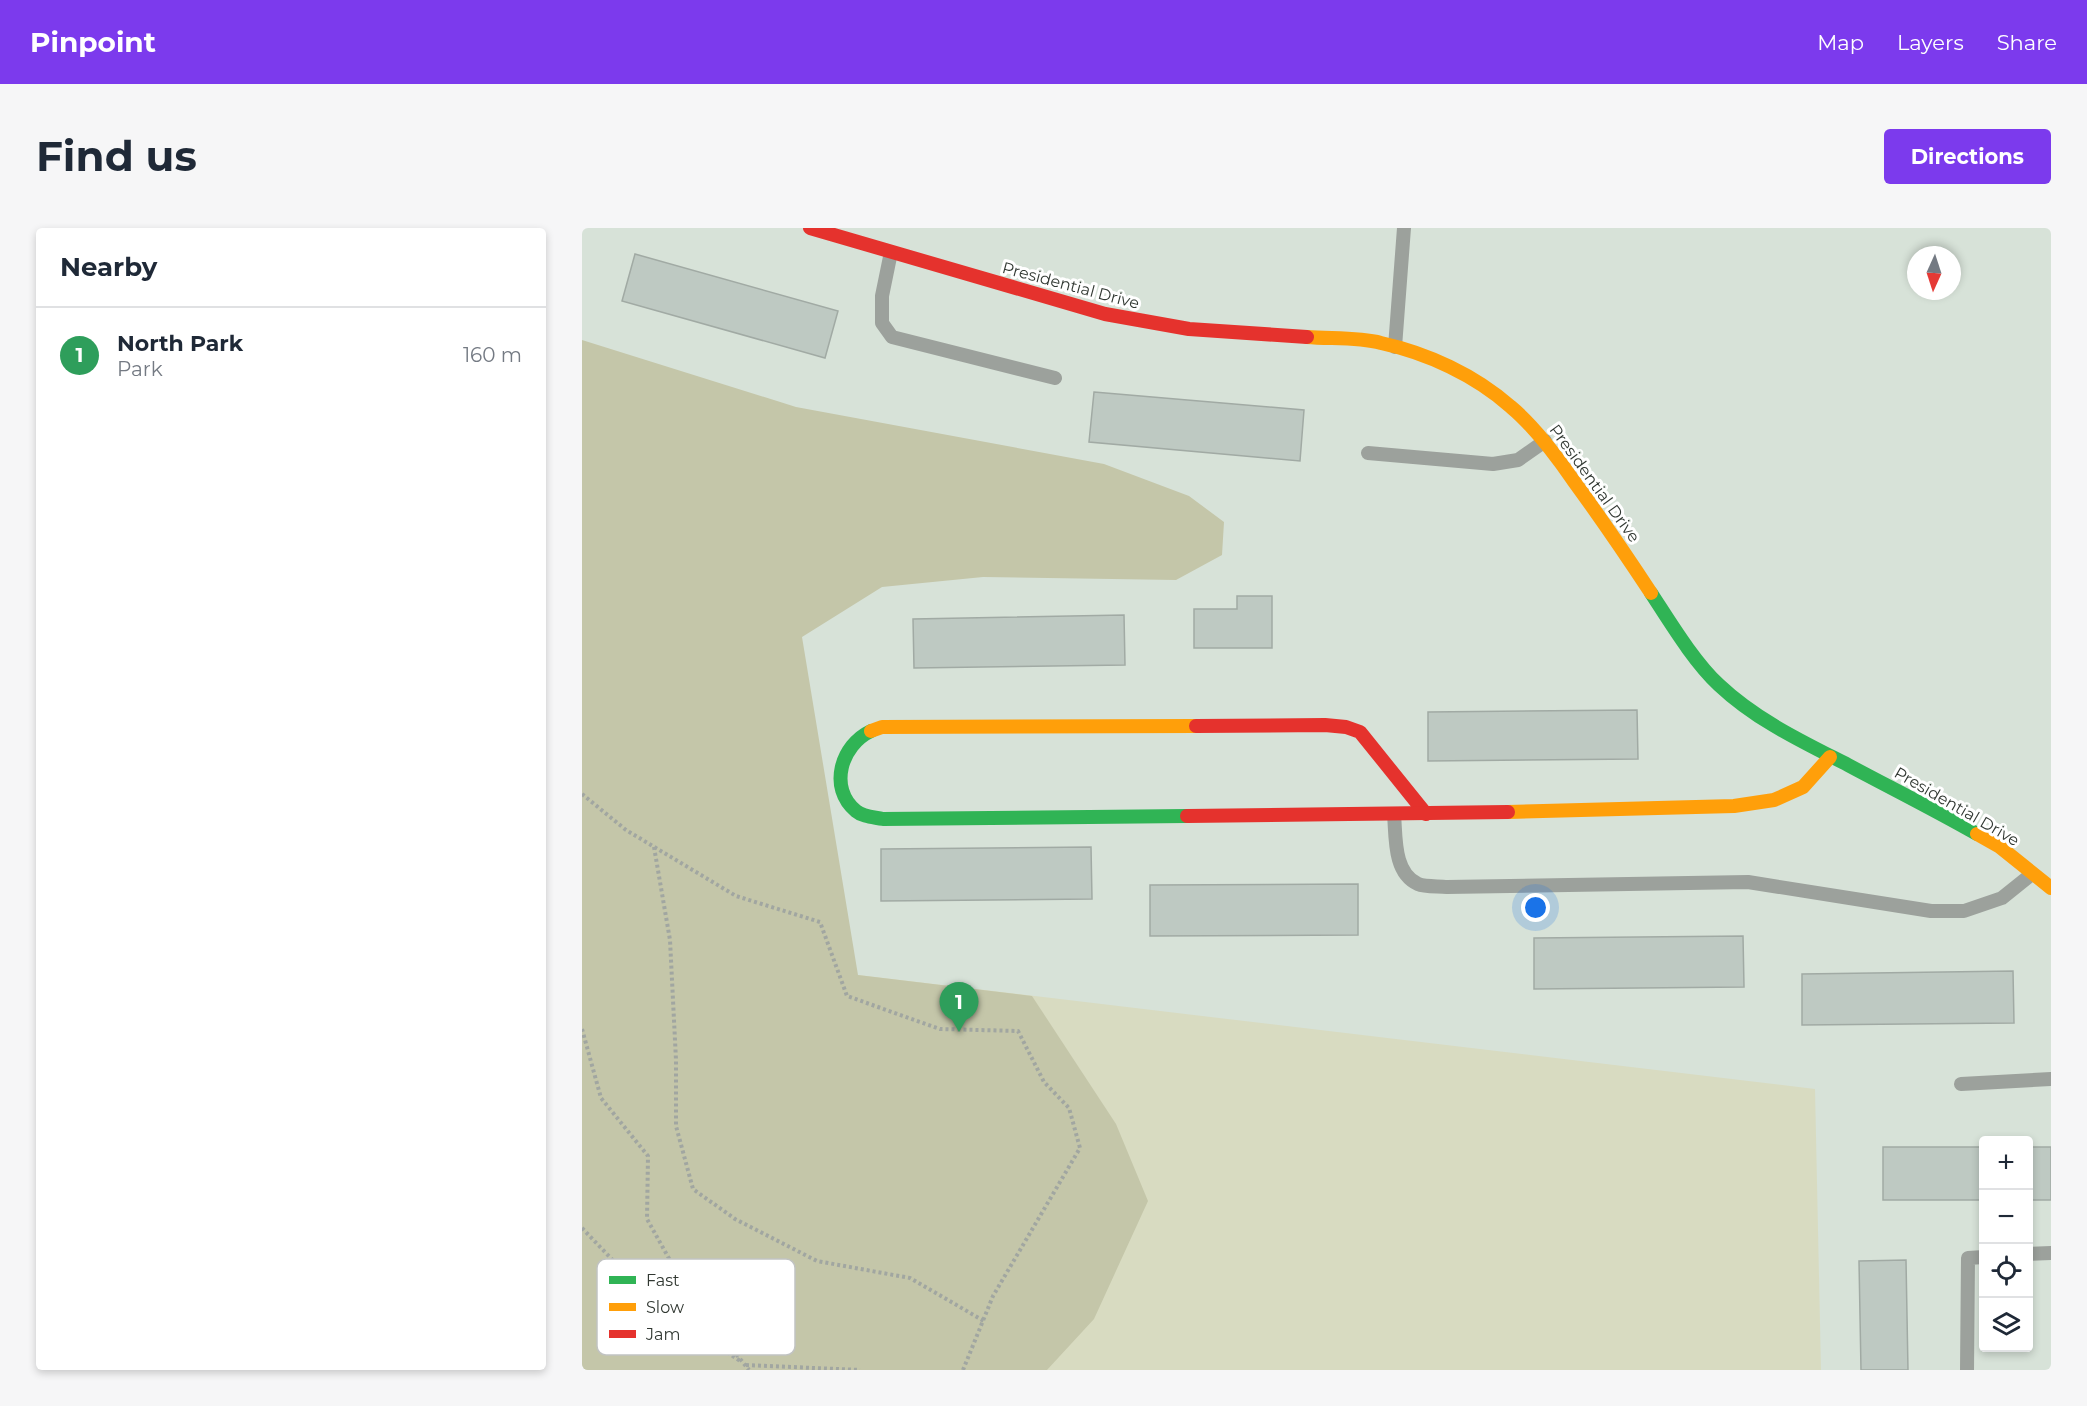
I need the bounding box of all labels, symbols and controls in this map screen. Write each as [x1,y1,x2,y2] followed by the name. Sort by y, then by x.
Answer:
[30,25,156,59] text: Pinpoint
[1817,30,1864,55] text: Map
[1897,30,1964,55] text: Layers
[1997,30,2057,55] text: Share
[1884,129,2051,184] button: Directions
[36,130,197,182] text: Find us
[1907,246,1961,300] north arrow
[60,251,157,283] text: Nearby
[1000,258,1141,313] street label: Presidential Drive
[117,330,243,357] text: North Park
[76,343,83,367] text: 1
[463,343,522,367] text: 160 m
[117,357,163,381] text: Park
[1545,421,1644,546] street label: Presidential Drive
[1891,763,2023,850] street label: Presidential Drive
[1521,893,1550,922] your location
[940,982,979,1032] pin: 1
[1979,1136,2033,1352] map controls
[1979,1136,2033,1190] button: +
[1979,1190,2033,1244] button: −
[1979,1244,2033,1298] button: locate
[597,1259,795,1355] legend
[646,1271,680,1290] text: Fast
[646,1298,684,1317] text: Slow
[1979,1298,2033,1352] button: layers
[645,1325,680,1344] text: Jam

